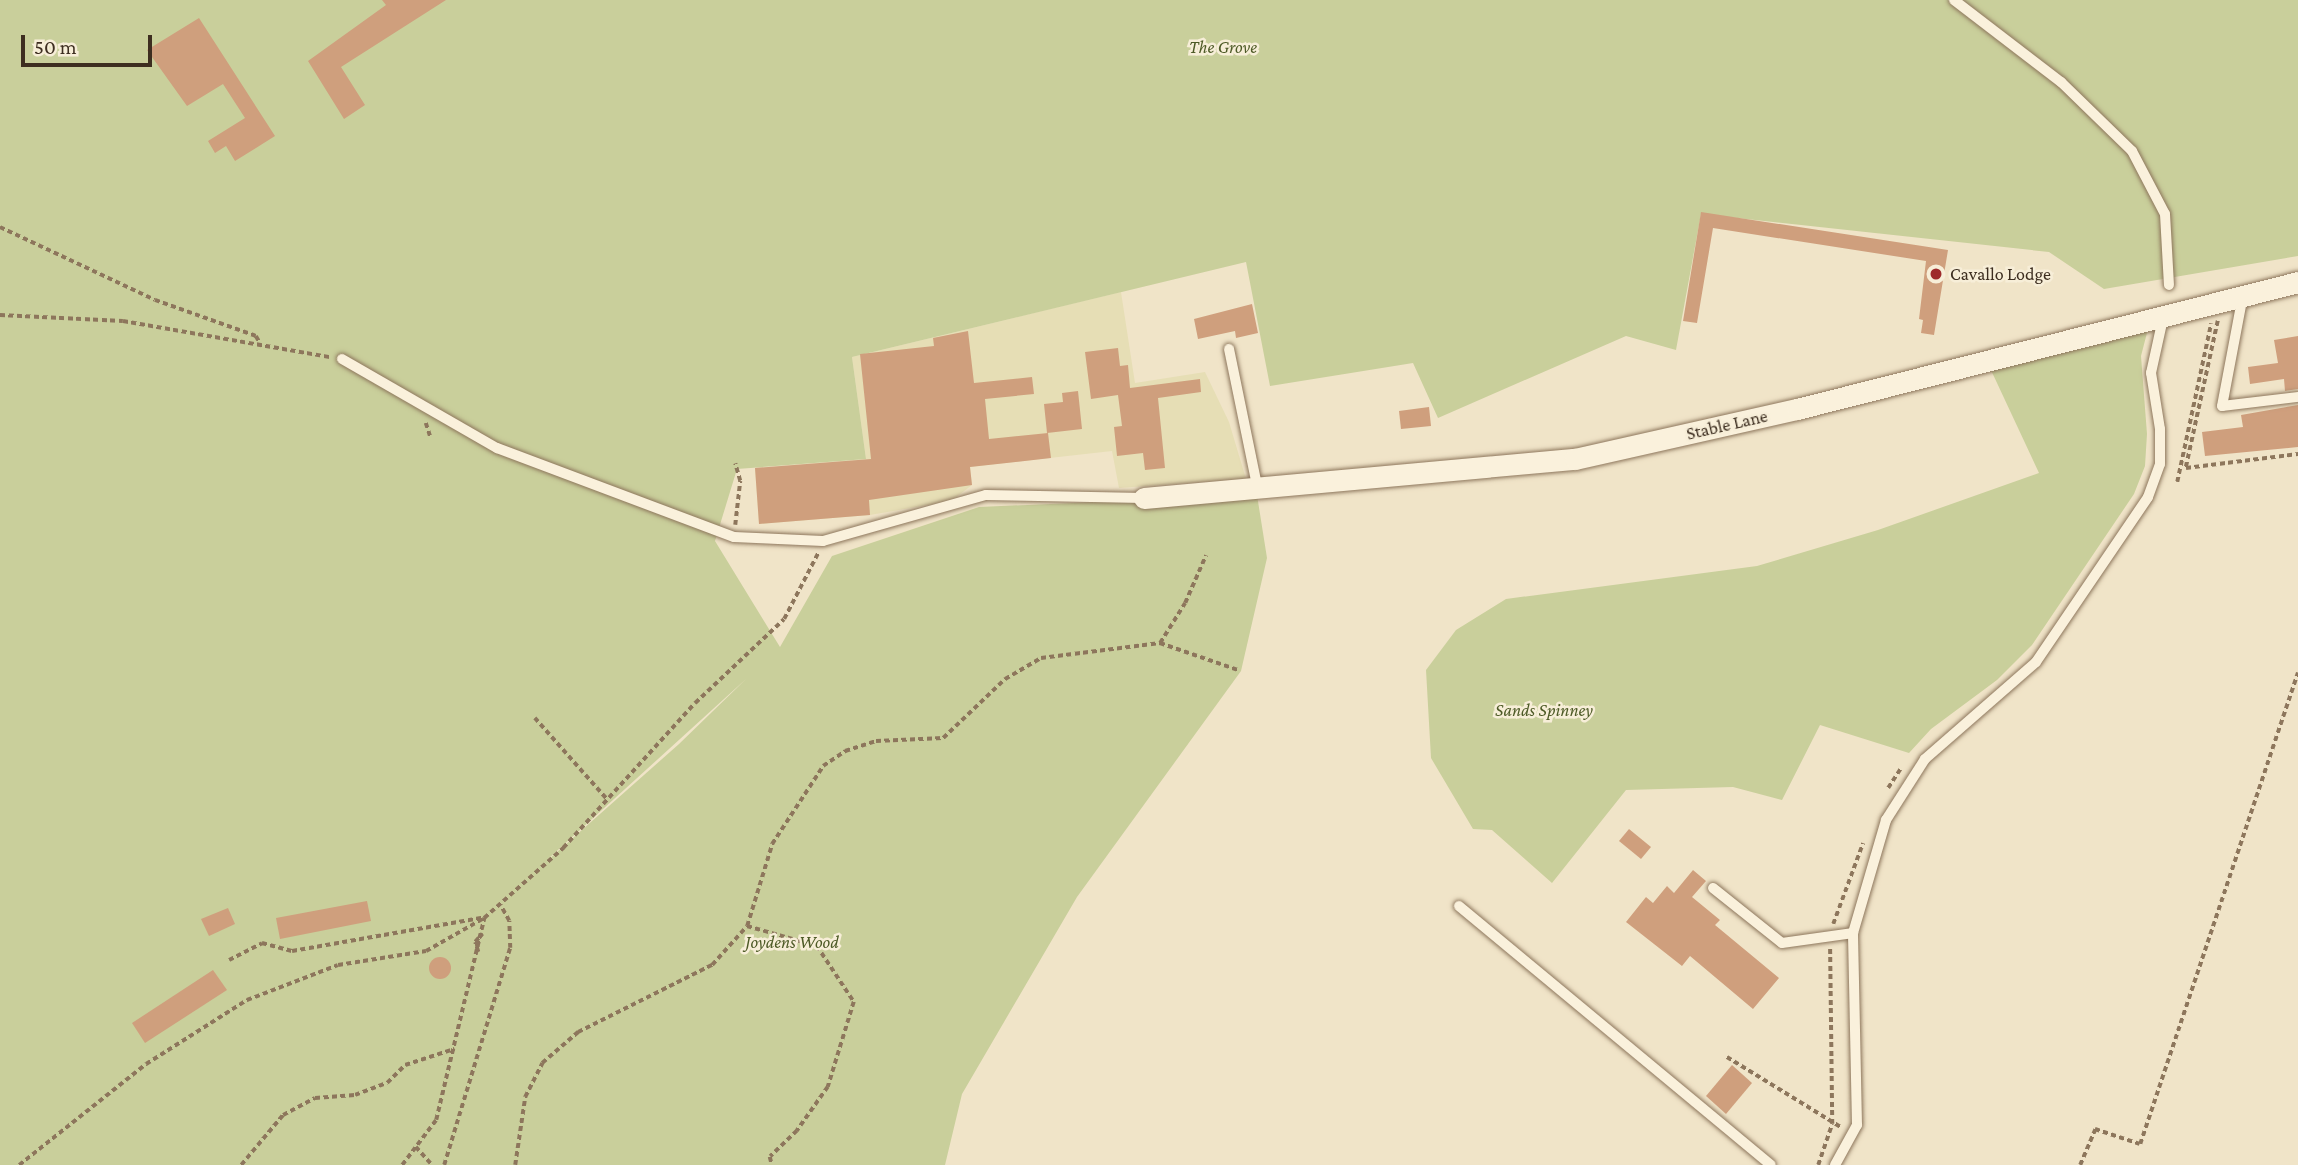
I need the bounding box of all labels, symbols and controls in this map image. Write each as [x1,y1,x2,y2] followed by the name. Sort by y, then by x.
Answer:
[24,21,156,65] scale bar
[34,35,77,59] text: 50 m
[1189,36,1257,58] park label: The Grove
[1950,263,2051,285] place label: Cavallo Lodge
[1928,266,1944,282] marker: Cavallo Lodge
[1684,405,1770,445] street label: Stable Lane
[1495,699,1593,721] park label: Sands Spinney
[745,931,839,953] park label: Joydens Wood

